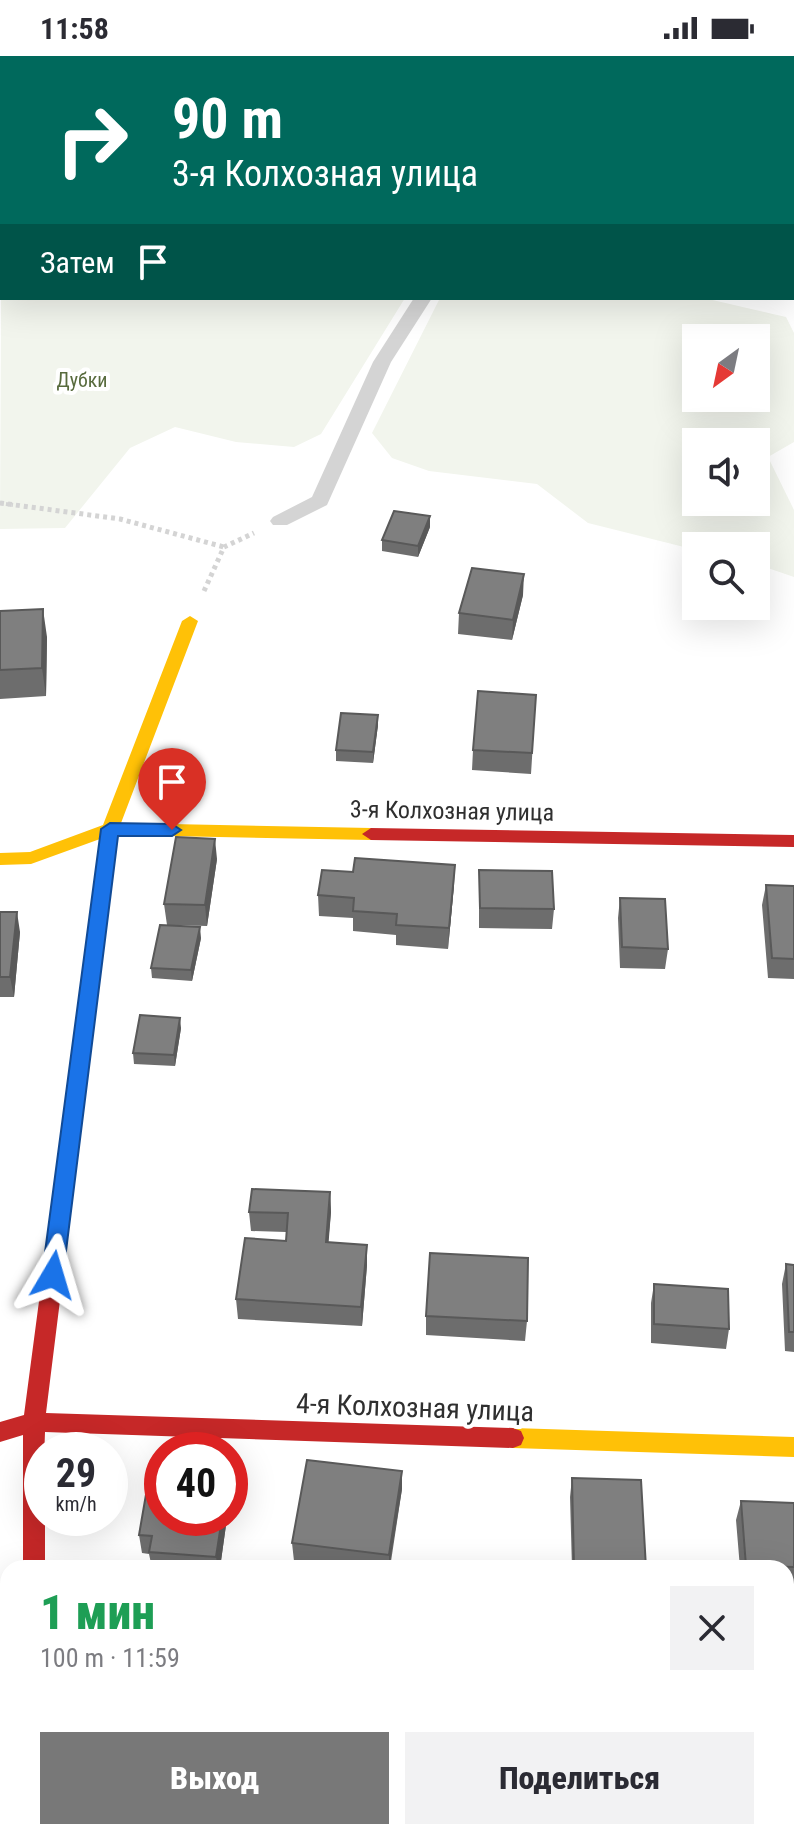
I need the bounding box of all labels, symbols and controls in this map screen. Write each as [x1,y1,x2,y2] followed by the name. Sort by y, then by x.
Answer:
[40,11,109,46] text: 11:58
[172,86,283,152] text: 90 m
[40,88,144,192] icon: right
[172,153,478,195] text: 3-я Колхозная улица
[131,240,175,284] icon: arrive
[40,245,115,280] text: Затем
[682,324,770,412] north arrow
[682,324,770,620] map controls
[57,368,107,392] park label: Дубки
[682,428,770,516] button: sound
[682,532,770,620] button: search
[138,748,206,830] pin
[150,760,194,804] icon: arrive
[350,795,554,827] street label: 3-я Колхозная улица
[11,1233,95,1317] position arrow
[295,1387,535,1428] street label: 4-я Колхозная улица
[144,1432,248,1536] speed limit sign: 40
[56,1450,96,1497] text: 29
[55,1492,97,1516] text: km/h
[40,1584,155,1641] text: 1 мин
[670,1586,754,1670] button: close
[40,1643,180,1673] text: 100 m · 11:59
[40,1732,389,1824] button: Выход
[405,1732,754,1824] button: Поделиться

